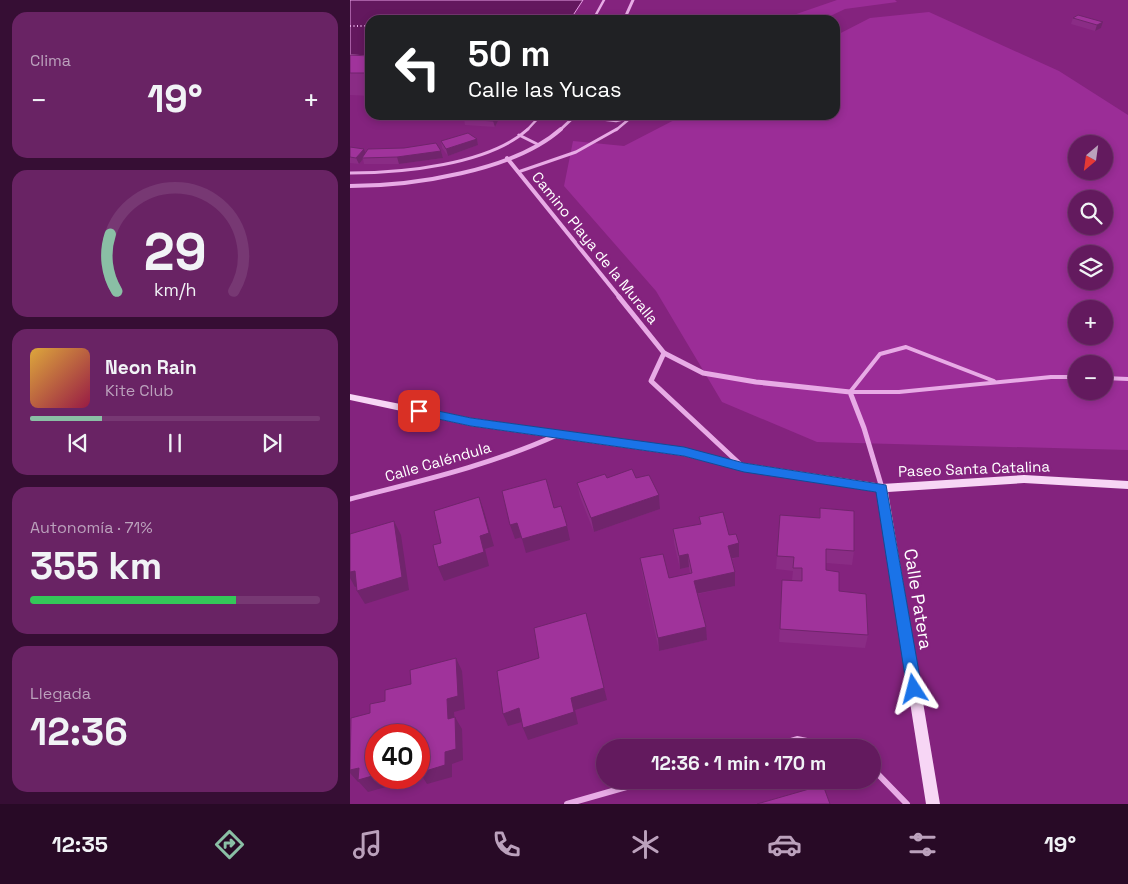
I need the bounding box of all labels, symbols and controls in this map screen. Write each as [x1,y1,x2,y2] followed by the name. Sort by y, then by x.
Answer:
[468,32,550,76] text: 50 m
[385,35,450,100] icon: left
[30,50,71,71] text: Clima
[147,75,203,123] text: 19°
[468,75,622,103] text: Calle las Yucas
[30,82,47,118] text: −
[303,82,320,118] text: +
[1068,135,1112,180] north arrow
[1068,135,1113,400] map controls
[528,168,663,328] street label: Camino Playa de la Muralla
[1068,190,1113,235] button: search
[144,219,206,285] text: 29
[1068,245,1113,290] button: layers
[154,278,196,301] text: km/h
[1068,300,1113,345] button: +
[105,355,197,380] text: Neon Rain
[1068,355,1113,400] button: −
[105,380,174,401] text: Kite Club
[398,390,440,432] pin
[405,397,433,425] icon: arrive
[64,429,92,457] icon: previous
[161,429,189,457] icon: pause
[258,429,286,457] icon: next
[383,437,493,486] street label: Calle Caléndula
[898,456,1051,481] street label: Paseo Santa Catalina
[30,517,153,538] text: Autonomía · 71%
[30,542,162,590] text: 355 km
[899,547,938,651] street label: Calle Patera
[887,662,939,714] position arrow
[30,683,91,704] text: Llegada
[30,708,128,756] text: 12:36
[365,724,430,789] speed limit sign: 40
[651,751,826,776] text: 12:36 · 1 min · 170 m
[212,827,247,862] icon: directions
[350,827,385,862] icon: music
[489,827,524,862] icon: phone
[628,827,663,862] icon: climate
[767,827,802,862] icon: car
[905,827,940,862] icon: filters
[52,830,108,858] text: 12:35
[1044,830,1076,858] text: 19°

